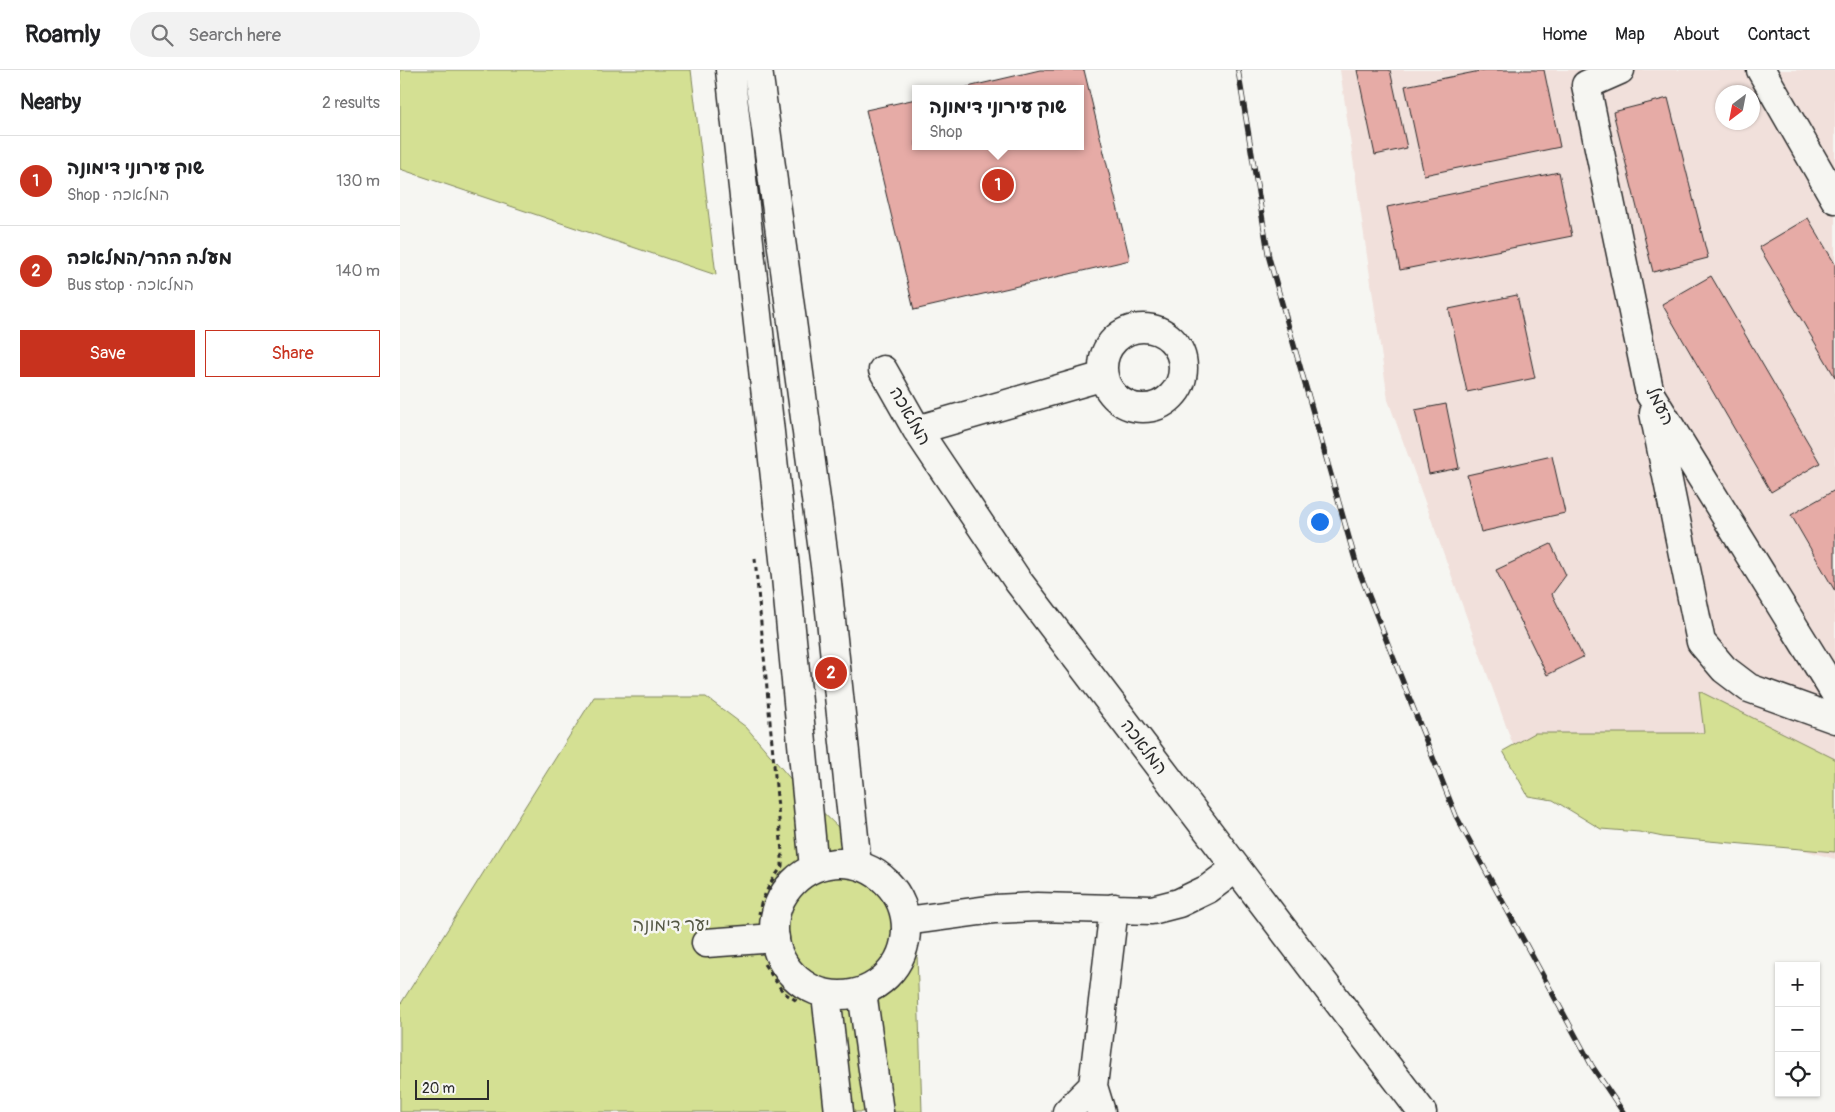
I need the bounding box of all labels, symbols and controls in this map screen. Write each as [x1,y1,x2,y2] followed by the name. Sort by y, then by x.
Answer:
[130,12,480,57] search box
[25,20,100,49] text: Roamly
[148,21,176,49] icon: search
[188,23,281,47] text: Search here
[1542,23,1587,46] text: Home
[1615,23,1645,46] text: Map
[1673,23,1719,46] text: About
[1747,23,1810,46] text: Contact
[912,85,1084,150] popup
[1715,85,1760,130] north arrow
[20,89,81,116] text: Nearby
[322,93,380,113] text: 2 results
[929,95,1067,119] text: שוק עירוני דימונה
[929,122,962,142] text: Shop
[67,156,204,180] text: שוק עירוני דימונה
[982,166,1014,204] pin: 1
[33,171,39,191] text: 1
[336,171,380,191] text: 130 m
[67,185,169,205] text: Shop · המלאכה
[67,246,232,270] text: מעלה ההר/המלאכה
[32,261,40,281] text: 2
[336,261,380,281] text: 140 m
[67,275,194,295] text: Bus stop · המלאכה
[20,330,195,377] button: Save
[205,330,380,377] button: Share
[884,382,936,450] street label: המלאכה
[1640,383,1680,429] street label: העמל
[1307,509,1333,535] your location
[815,654,847,692] pin: 2
[1115,714,1173,780] street label: המלאכה
[632,914,710,937] park label: יער דימונה
[1775,962,1820,1097] map controls
[1775,962,1820,1007] button: +
[1775,1007,1820,1052] button: −
[1775,1052,1820,1097] button: locate
[415,1077,489,1100] scale bar
[422,1080,455,1097] text: 20 m

